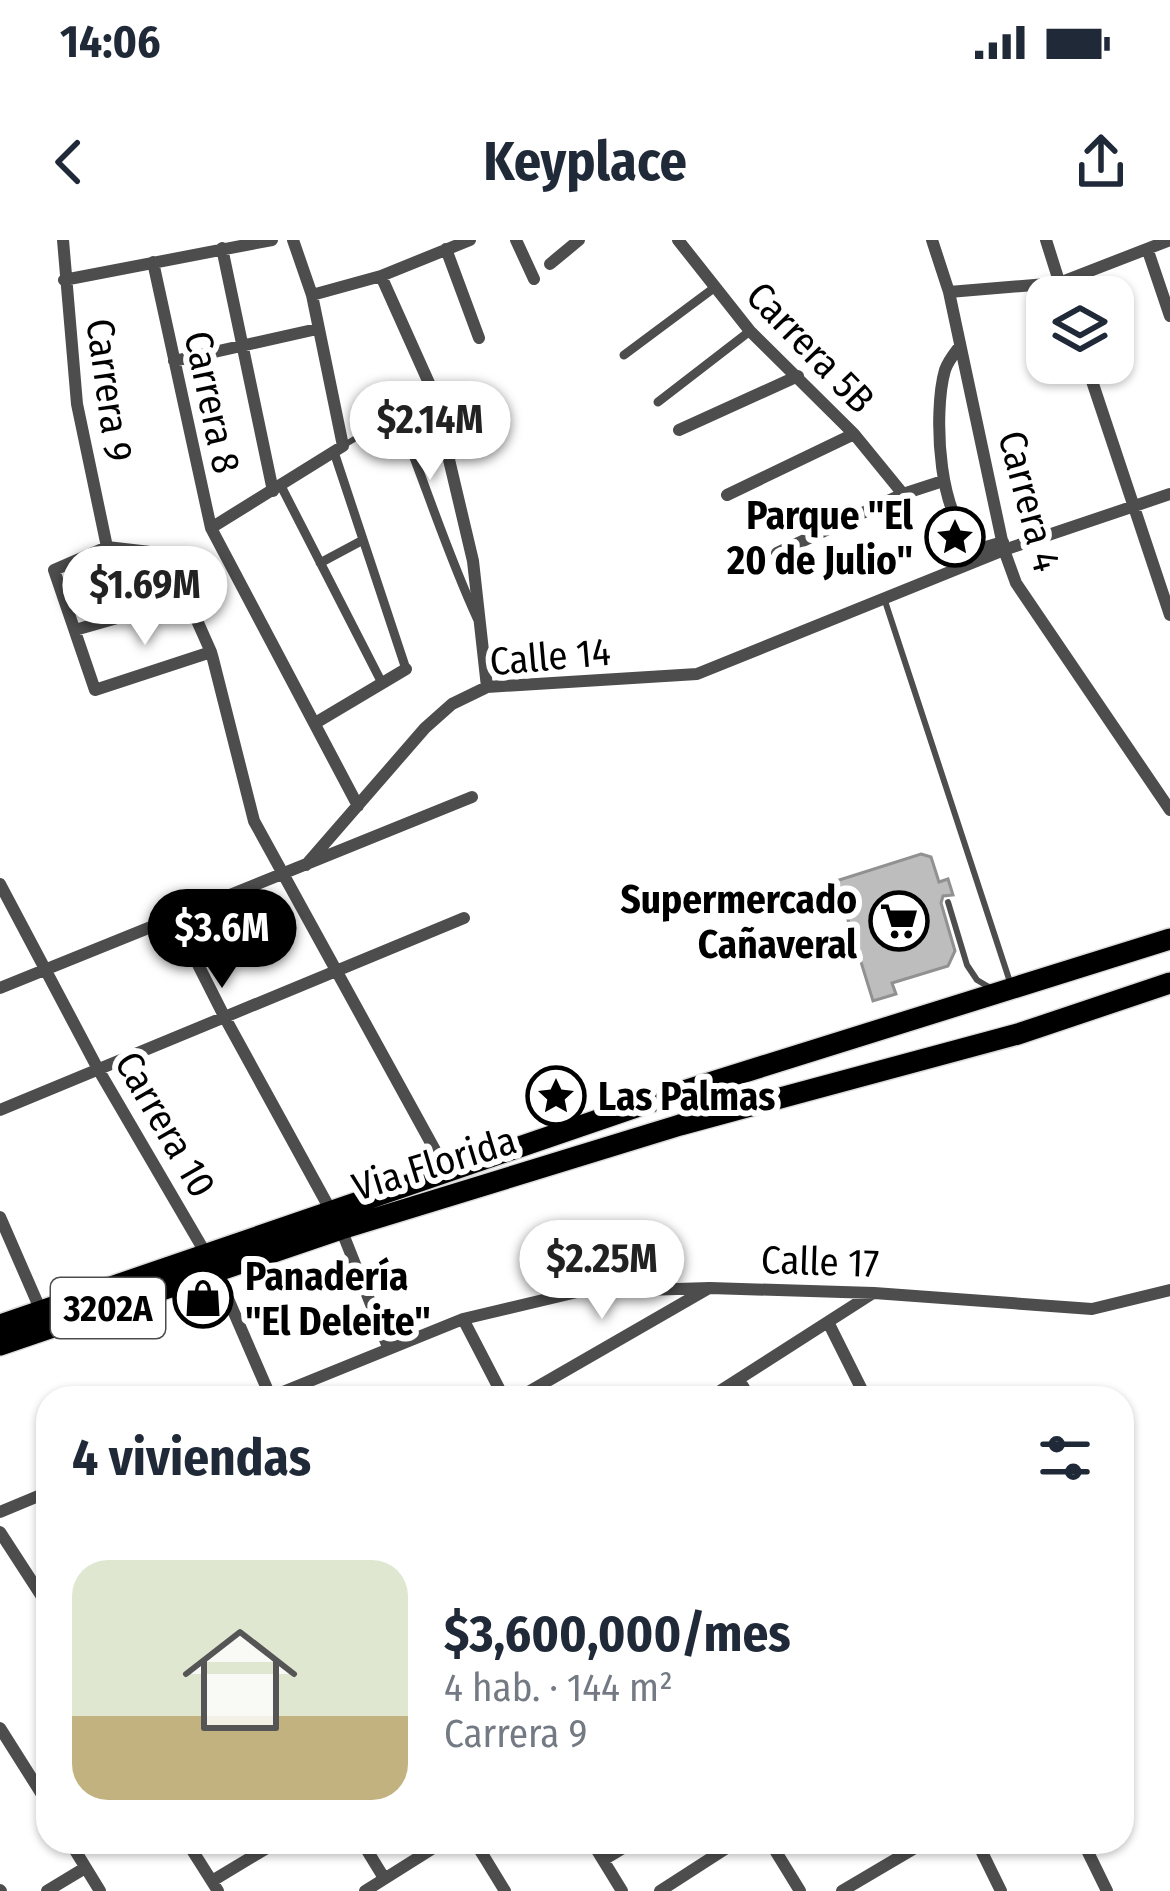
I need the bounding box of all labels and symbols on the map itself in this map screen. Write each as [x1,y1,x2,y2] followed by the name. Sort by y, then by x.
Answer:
[737,273,884,423] street label: Carrera 5B
[76,316,142,464] street label: Carrera 9
[175,327,250,477] street label: Carrera 8
[332,381,528,483] pin: $2.14M
[988,426,1070,577] street label: Carrera 4
[726,493,913,584] place label: Parque "El 20 de Julio"
[924,506,986,568] place icon: Parque "El 20 de Julio"
[47,546,243,648] pin: $1.69M
[488,629,612,685] street label: Calle 14
[621,877,857,968] place label: Supermercado Cañaveral
[138,889,306,991] pin: $3.6M
[868,890,930,952] supermarket icon: Supermercado Cañaveral
[105,1044,225,1205] street label: Carrera 10
[525,1065,587,1127] place icon: Las Palmas
[598,1074,775,1120] place label: Las Palmas
[347,1117,522,1211] street label: Via Florida
[504,1220,700,1322] pin: $2.25M
[760,1237,880,1287] street label: Calle 17
[245,1254,431,1345] place label: Panadería "El Deleite"
[172,1267,234,1329] shop icon: Panadería "El Deleite"
[51,1278,165,1338] road number: 3202A

